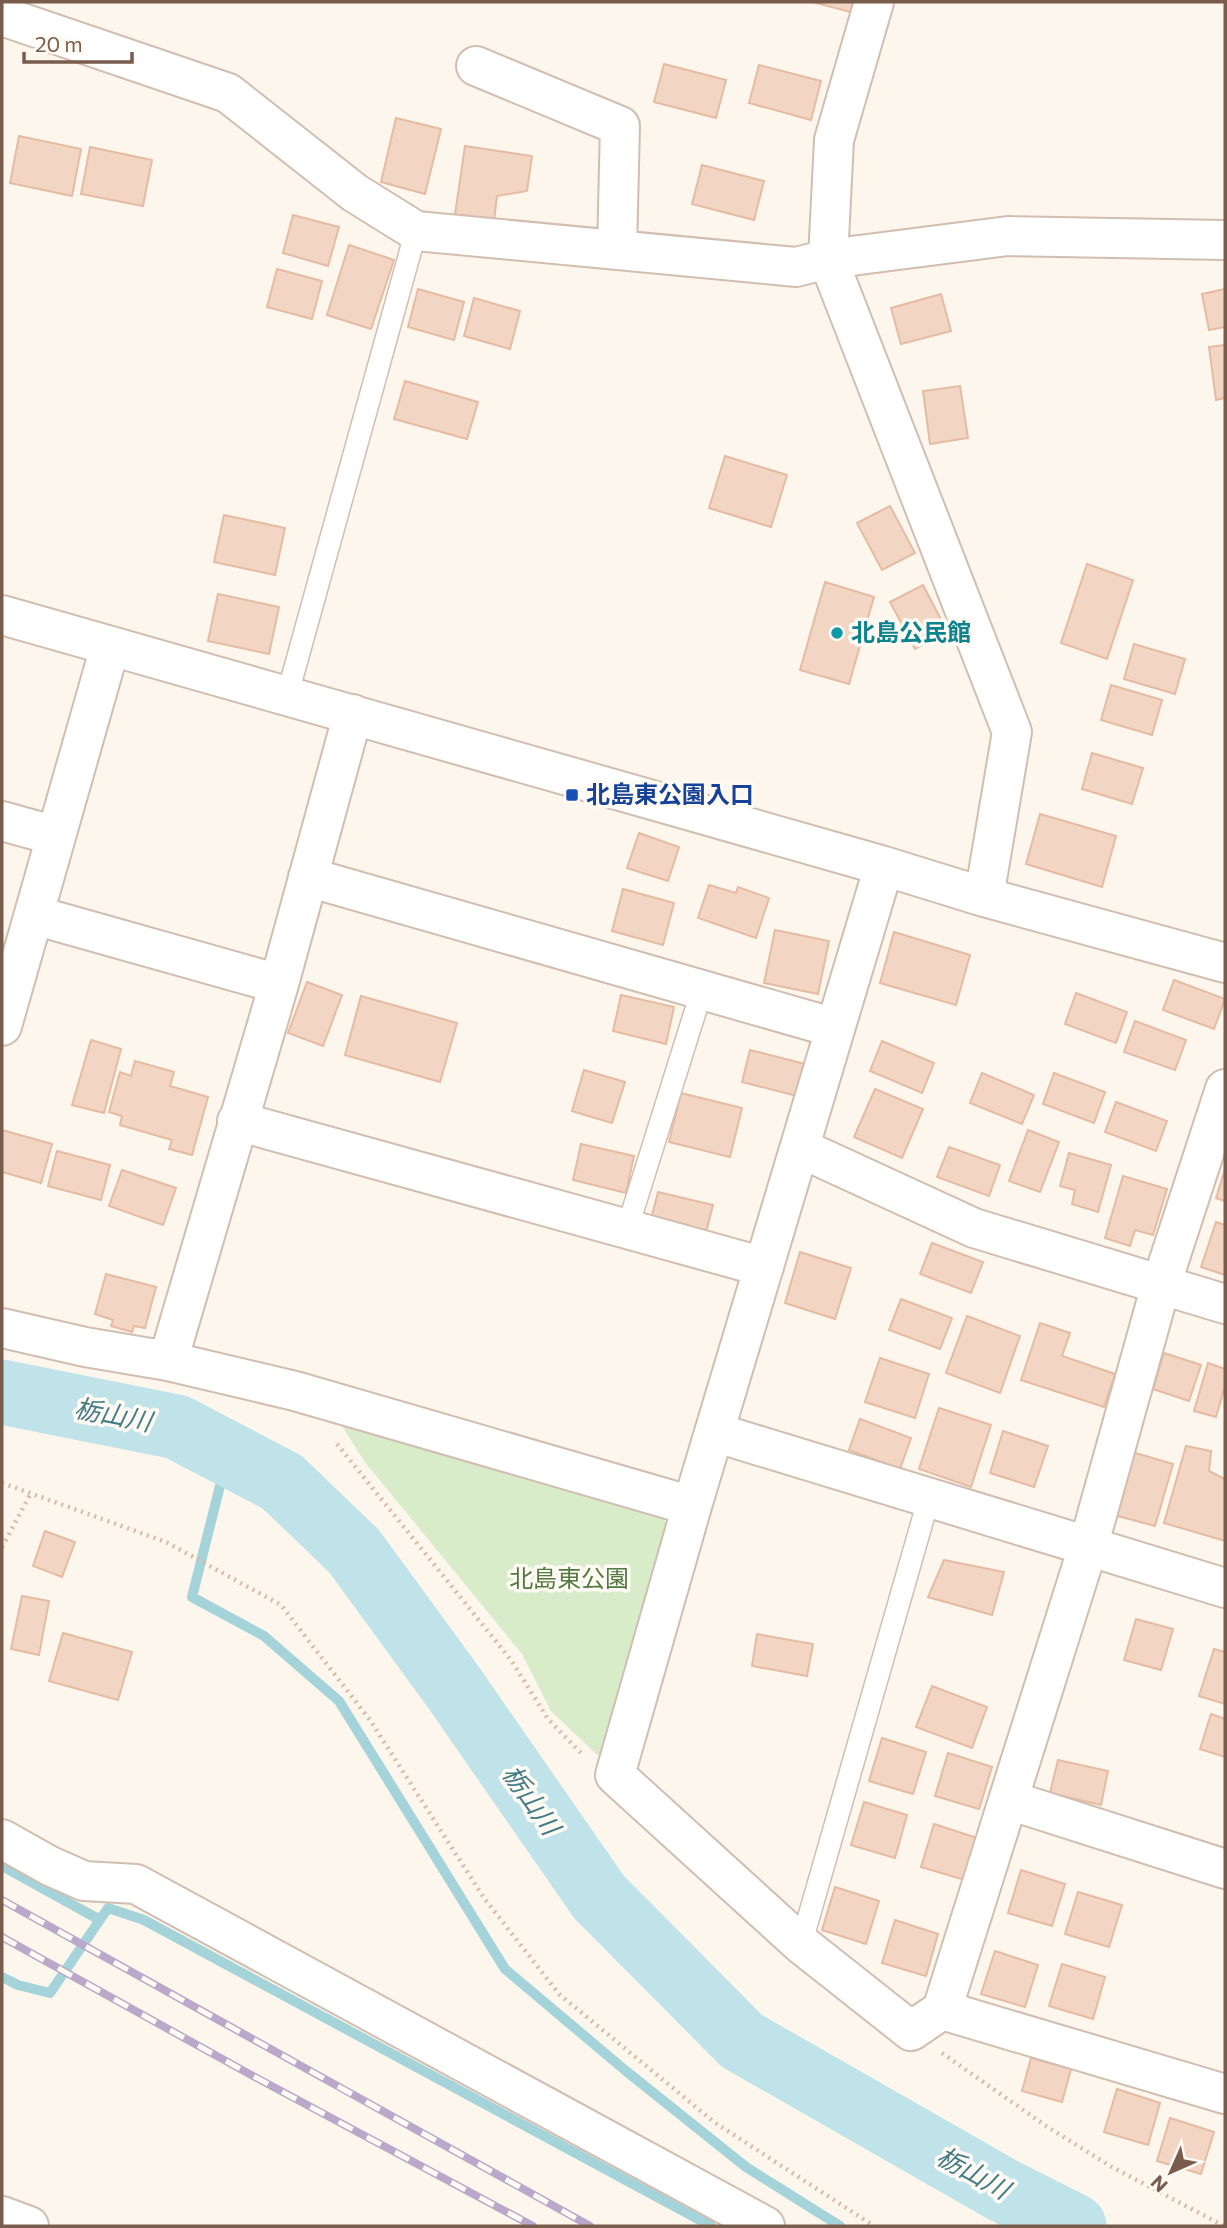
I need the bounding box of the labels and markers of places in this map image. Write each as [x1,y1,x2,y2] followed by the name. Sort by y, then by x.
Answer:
[851,617,971,646] place label: 北島公民館
[829,625,845,641] marker: 北島公民館
[586,779,754,808] place label: 北島東公園入口
[564,787,580,803] marker: 北島東公園入口

